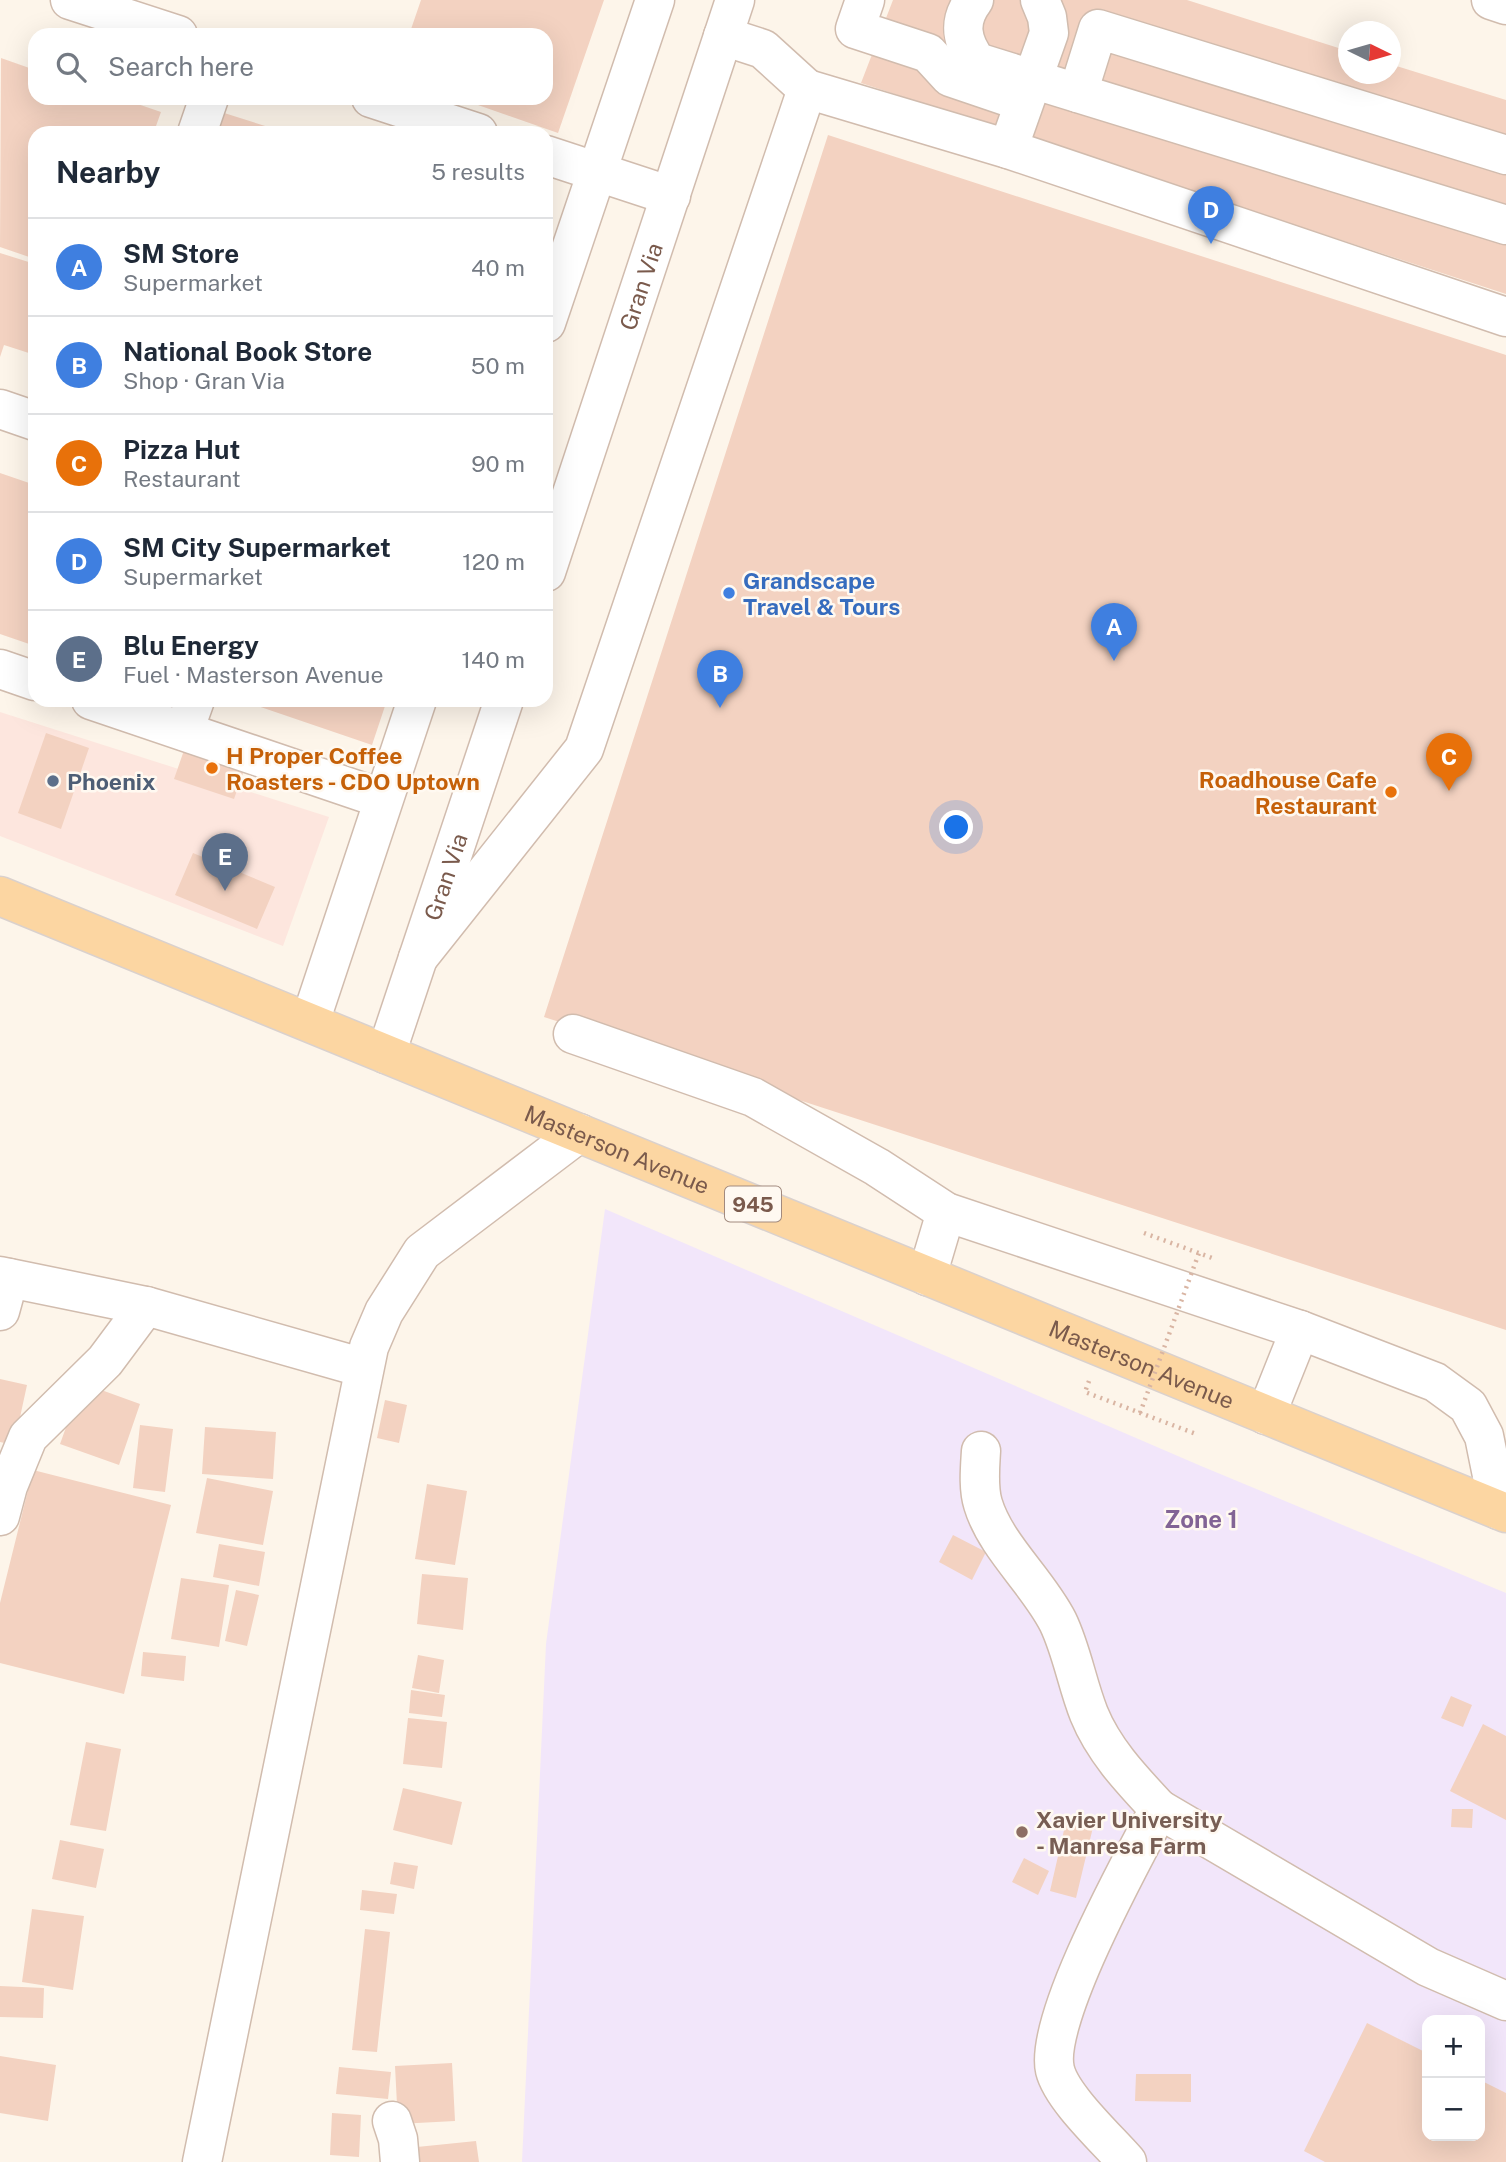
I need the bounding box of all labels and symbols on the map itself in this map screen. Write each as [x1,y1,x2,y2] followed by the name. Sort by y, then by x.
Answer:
[1338,21,1401,84] north arrow
[1188,186,1234,244] pin: D
[613,239,667,333] street label: Gran Via
[743,567,900,620] place label: Grandscape Travel & Tours
[721,585,737,601] marker: Grandscape Travel & Tours
[1091,603,1137,661] pin: A
[697,650,743,708] pin: B
[1426,733,1472,791] pin: C
[226,742,480,795] place label: H Proper Coffee Roasters - CDO Uptown
[204,760,220,776] marker: H Proper Coffee Roasters - CDO Uptown
[1199,766,1377,819] place label: Roadhouse Cafe Restaurant
[67,768,156,795] place label: Phoenix
[45,773,61,789] marker: Phoenix
[1383,784,1399,800] marker: Roadhouse Cafe Restaurant
[939,810,973,844] your location
[418,829,472,924] street label: Gran Via
[202,833,248,891] pin: E
[521,1099,714,1199] street label: Masterson Avenue
[725,1186,781,1222] road number: 945
[1045,1314,1238,1414] street label: Masterson Avenue
[1164,1505,1238,1533] district label: Zone 1
[1036,1806,1223,1859] place label: Xavier University - Manresa Farm
[1014,1824,1030,1840] marker: Xavier University - Manresa Farm

